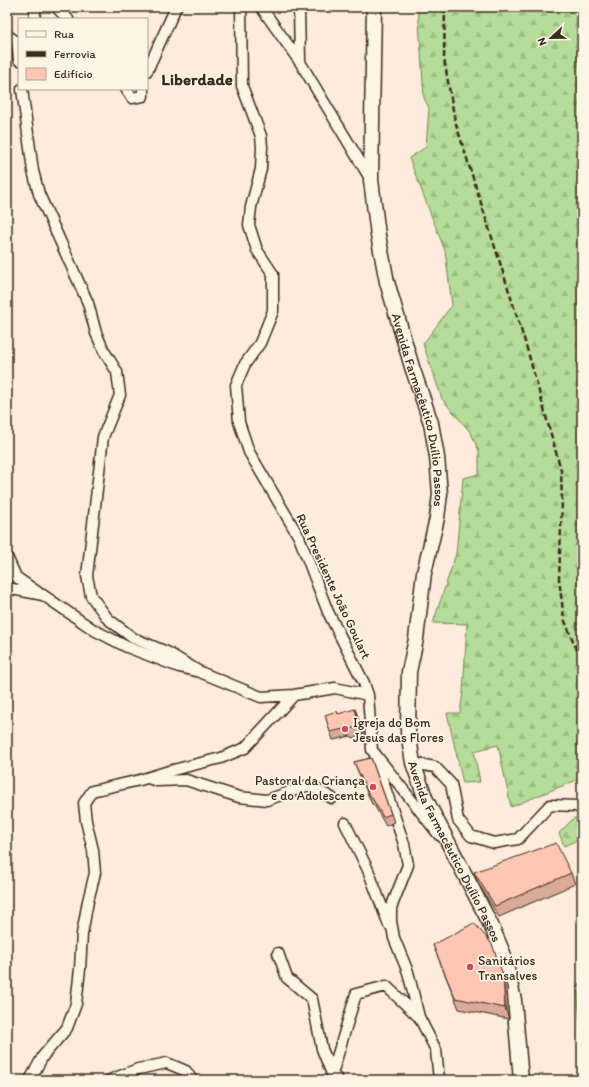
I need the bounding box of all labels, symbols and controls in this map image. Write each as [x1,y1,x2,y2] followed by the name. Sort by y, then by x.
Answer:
[18,18,148,90] legend
[531,18,571,58] north arrow
[54,27,74,41] text: Rua
[535,36,550,47] text: N
[54,47,96,61] text: Ferrovia
[54,67,93,81] text: Edifício
[161,69,233,89] district label: Liberdade
[389,312,447,508] street label: Avenida Farmacêutico Duílio Passos
[293,511,374,661] street label: Rua Presidente João Goulart
[353,715,444,745] place label: Igreja do Bom Jesus das Flores
[340,724,350,734] marker: Igreja do Bom Jesus das Flores
[405,759,504,945] street label: Avenida Farmacêutico Duílio Passos
[255,773,365,803] place label: Pastoral da Criança e do Adolescente
[368,782,378,792] marker: Pastoral da Criança e do Adolescente
[478,953,537,983] place label: Sanitários Transalves
[465,962,475,972] marker: Sanitários Transalves

